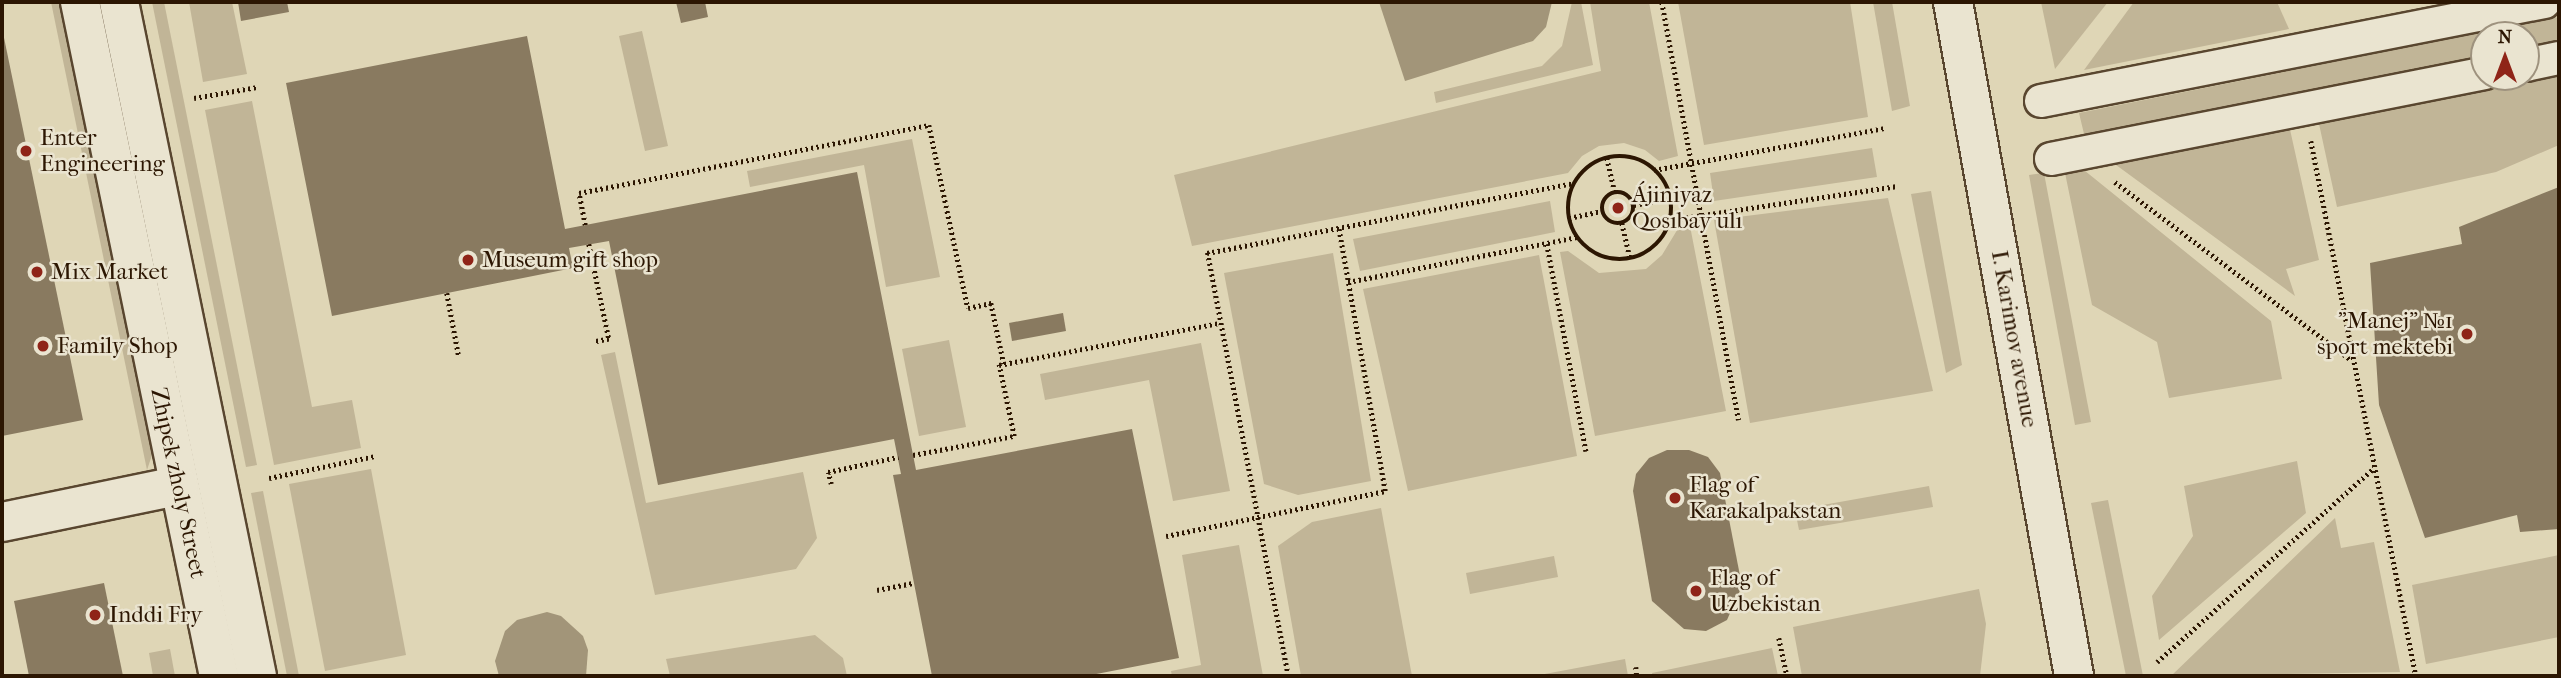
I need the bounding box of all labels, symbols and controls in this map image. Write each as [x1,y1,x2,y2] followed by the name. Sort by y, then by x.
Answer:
[2470,21,2540,91] north arrow
[2498,26,2512,48] text: N
[40,124,165,178] place label: Enter Engineering
[18,143,34,159] marker: Enter Engineering
[1632,181,1742,235] place label: Ájiniyaz Qosıbay ulı
[1610,200,1626,216] marker: Ájiniyaz Qosıbay ulı
[482,246,658,274] place label: Museum gift shop
[1985,248,2043,430] street label: I. Karimov avenue
[460,252,476,268] marker: Museum gift shop
[51,258,168,286] place label: Mix Market
[29,264,45,280] marker: Mix Market
[2317,307,2453,361] place label: "Manej" №1 sport mektebi
[2459,326,2475,342] marker: "Manej" №1 sport mektebi
[57,332,178,360] place label: Family Shop
[35,338,51,354] marker: Family Shop
[144,385,212,581] street label: Zhipek zholy Street
[1689,471,1841,525] place label: Flag of Karakalpakstan
[1667,490,1683,506] marker: Flag of Karakalpakstan
[1710,564,1821,618] place label: Flag of Uzbekistan
[1688,583,1704,599] marker: Flag of Uzbekistan
[109,601,202,629] place label: Inddi Fry
[87,607,103,623] marker: Inddi Fry

